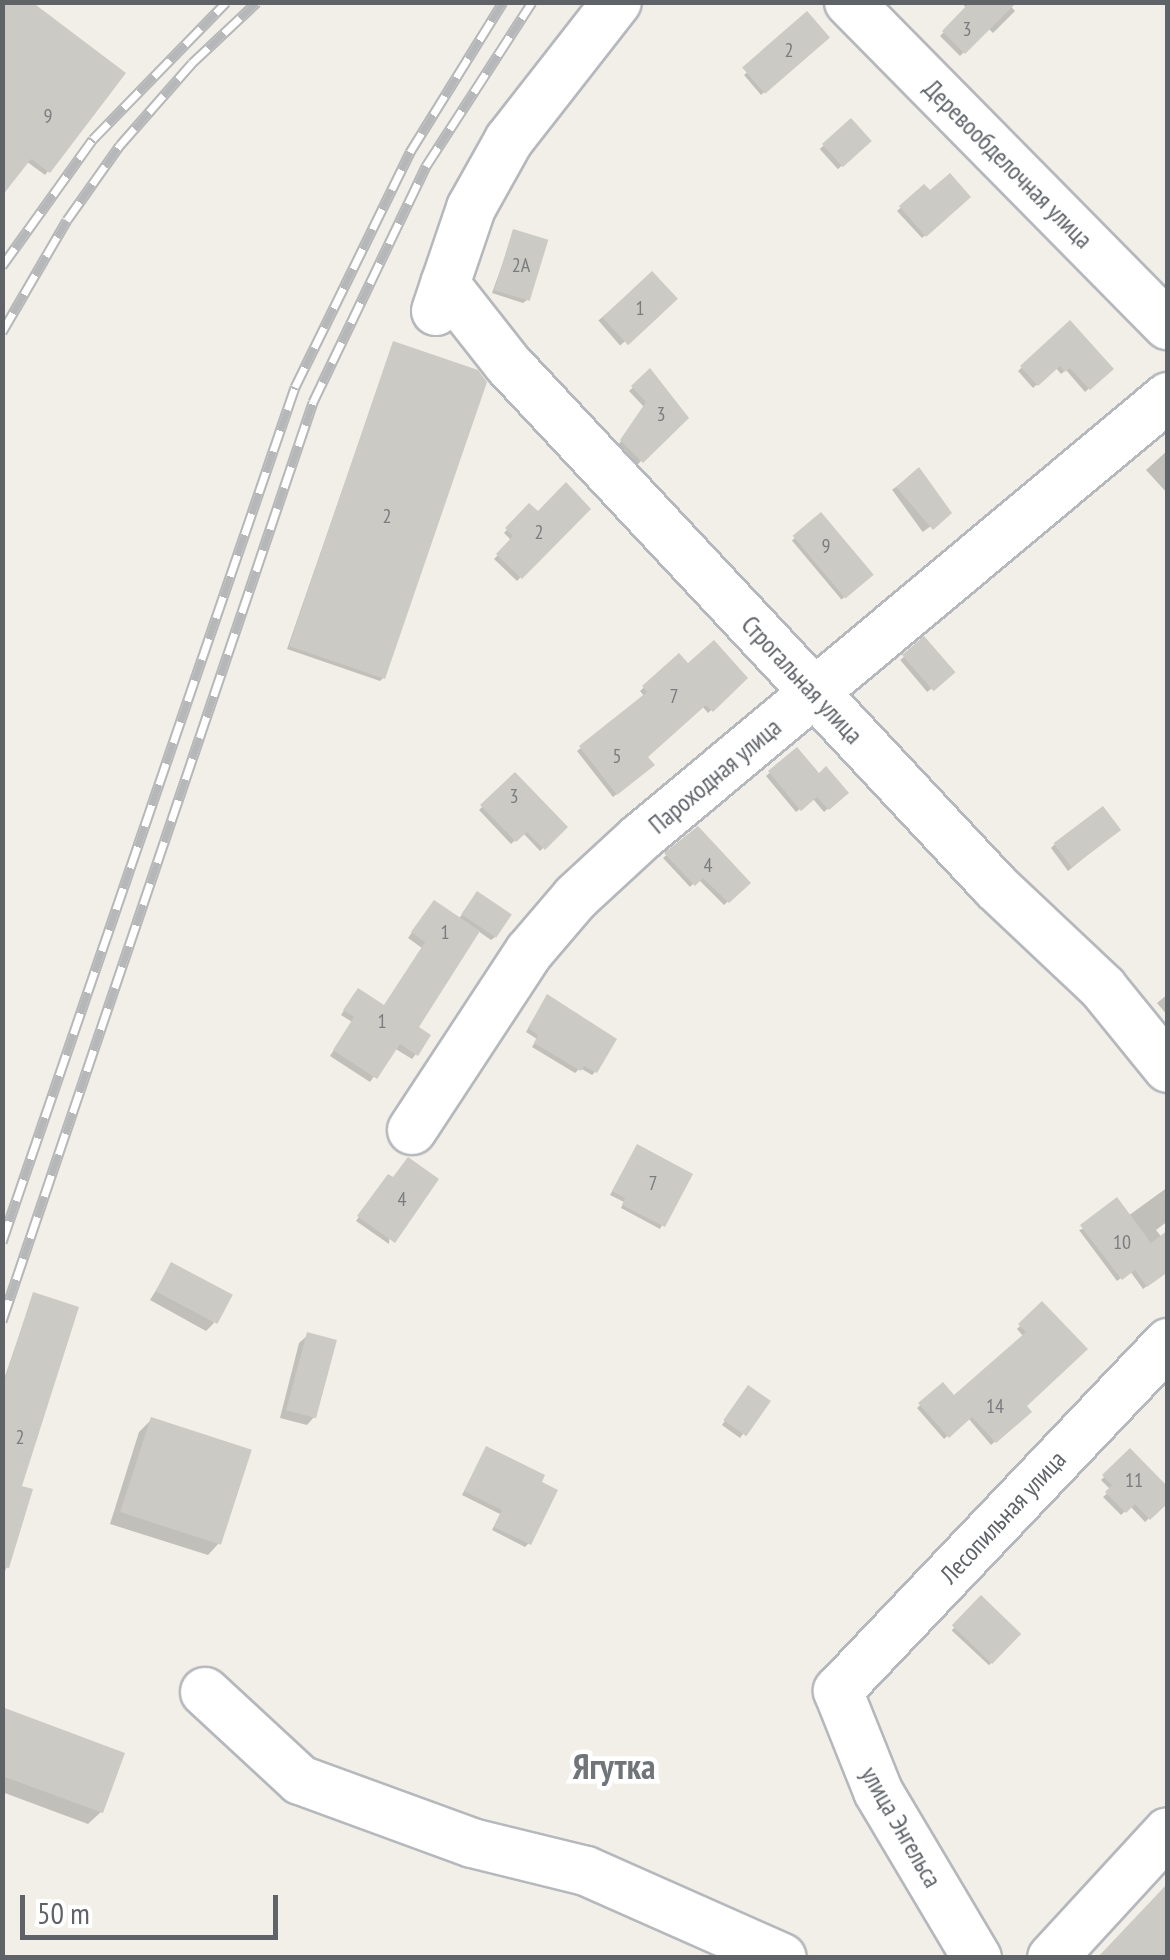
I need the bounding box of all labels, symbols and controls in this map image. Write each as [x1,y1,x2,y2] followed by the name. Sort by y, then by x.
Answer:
[963,17,971,41] house number: 3
[785,38,793,62] house number: 2
[917,73,1099,255] street label: Деревообделочная улица
[44,104,52,128] house number: 9
[512,253,530,277] house number: 2А
[636,296,644,320] house number: 1
[657,402,665,426] house number: 3
[383,504,391,528] house number: 2
[535,520,543,544] house number: 2
[822,534,830,558] house number: 9
[735,610,869,750] street label: Строгальная улица
[670,684,678,708] house number: 7
[643,712,787,840] street label: Пароходная улица
[613,744,621,768] house number: 5
[510,784,518,808] house number: 3
[704,853,712,877] house number: 4
[441,920,449,944] house number: 1
[378,1009,386,1033] house number: 1
[649,1171,657,1195] house number: 7
[398,1187,406,1211] house number: 4
[1113,1230,1131,1254] house number: 10
[986,1394,1004,1418] house number: 14
[16,1425,24,1449] house number: 2
[934,1444,1072,1590] street label: Лесопильная улица
[1125,1468,1143,1492] house number: 11
[573,1745,655,1787] district label: Ягутка
[854,1761,948,1893] street label: улица Энгельса
[25,1875,282,1937] scale bar
[37,1893,90,1932] text: 50 m

